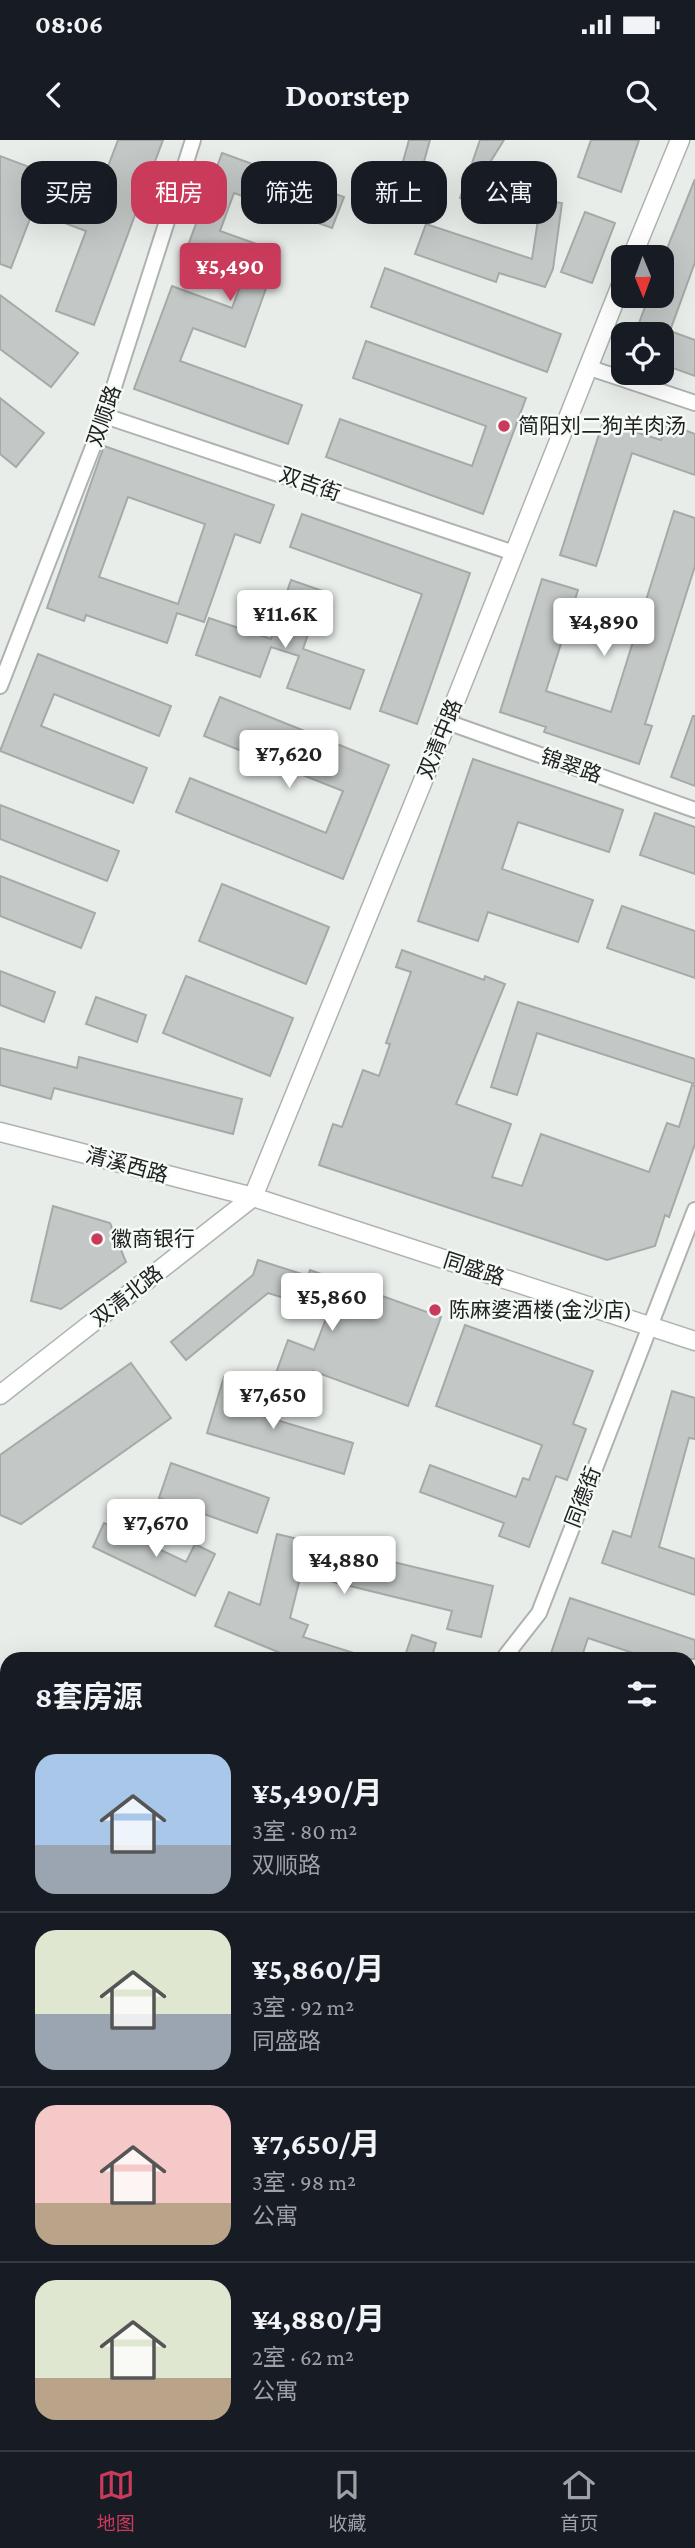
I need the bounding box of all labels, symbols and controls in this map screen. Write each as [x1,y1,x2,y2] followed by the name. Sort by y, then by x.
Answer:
[35,10,103,39] text: 08:06
[35,76,73,114] icon: back
[622,76,660,114] icon: search
[285,77,410,113] text: Doorstep
[21,161,117,224] chip: 买房
[131,161,227,224] chip: 租房
[241,161,337,224] chip: 筛选
[351,161,447,224] chip: 新上
[461,161,557,224] chip: 公寓
[173,244,287,303] pin: ¥5,490
[611,245,674,308] north arrow
[611,245,674,385] map controls
[196,253,264,279] text: ¥5,490
[611,322,674,385] button: locate
[82,382,126,450] street label: 双顺路
[518,414,686,438] place label: 简阳刘二狗羊肉汤
[496,418,512,434] marker: 简阳刘二狗羊肉汤
[276,462,344,506] street label: 双吉街
[228,590,342,650] pin: ¥11.6K
[547,598,661,658] pin: ¥4,890
[253,600,317,626] text: ¥11.6K
[569,608,639,634] text: ¥4,890
[413,696,467,782] street label: 双清中路
[232,730,346,790] pin: ¥7,620
[255,740,323,766] text: ¥7,620
[537,744,605,788] street label: 锦翠路
[83,1143,171,1187] street label: 清溪西路
[111,1227,195,1251] place label: 徽商银行
[89,1231,105,1247] marker: 徽商银行
[440,1248,508,1290] street label: 同盛路
[87,1261,167,1331] street label: 双清北路
[275,1274,389,1333] pin: ¥5,860
[297,1283,367,1309] text: ¥5,860
[449,1298,632,1322] place label: 陈麻婆酒楼(金沙店)
[427,1302,443,1318] marker: 陈麻婆酒楼(金沙店)
[216,1372,330,1431] pin: ¥7,650
[240,1381,306,1407] text: ¥7,650
[561,1463,605,1531] street label: 同德街
[99,1500,213,1559] pin: ¥7,670
[123,1509,189,1535] text: ¥7,670
[287,1536,401,1596] pin: ¥4,880
[309,1546,379,1572] text: ¥4,880
[623,1675,661,1713] icon: filters
[35,1680,142,1713] text: 8套房源
[252,1776,382,1809] text: ¥5,490/月
[91,1782,175,1866] icon: home
[252,1818,357,1844] text: 3室 · 80 m²
[252,1852,321,1878] text: 双顺路
[252,1952,384,1985] text: ¥5,860/月
[91,1958,175,2042] icon: home
[252,1994,354,2020] text: 3室 · 92 m²
[252,2028,321,2054] text: 同盛路
[252,2127,380,2160] text: ¥7,650/月
[91,2133,175,2217] icon: home
[252,2169,356,2195] text: 3室 · 98 m²
[252,2203,298,2229] text: 公寓
[252,2302,385,2335] text: ¥4,880/月
[91,2308,175,2392] icon: home
[252,2344,354,2370] text: 2室 · 62 m²
[252,2378,298,2404] text: 公寓
[97,2466,135,2535] tab: 地图
[328,2466,366,2535] tab: 收藏
[560,2466,598,2535] tab: 首页

